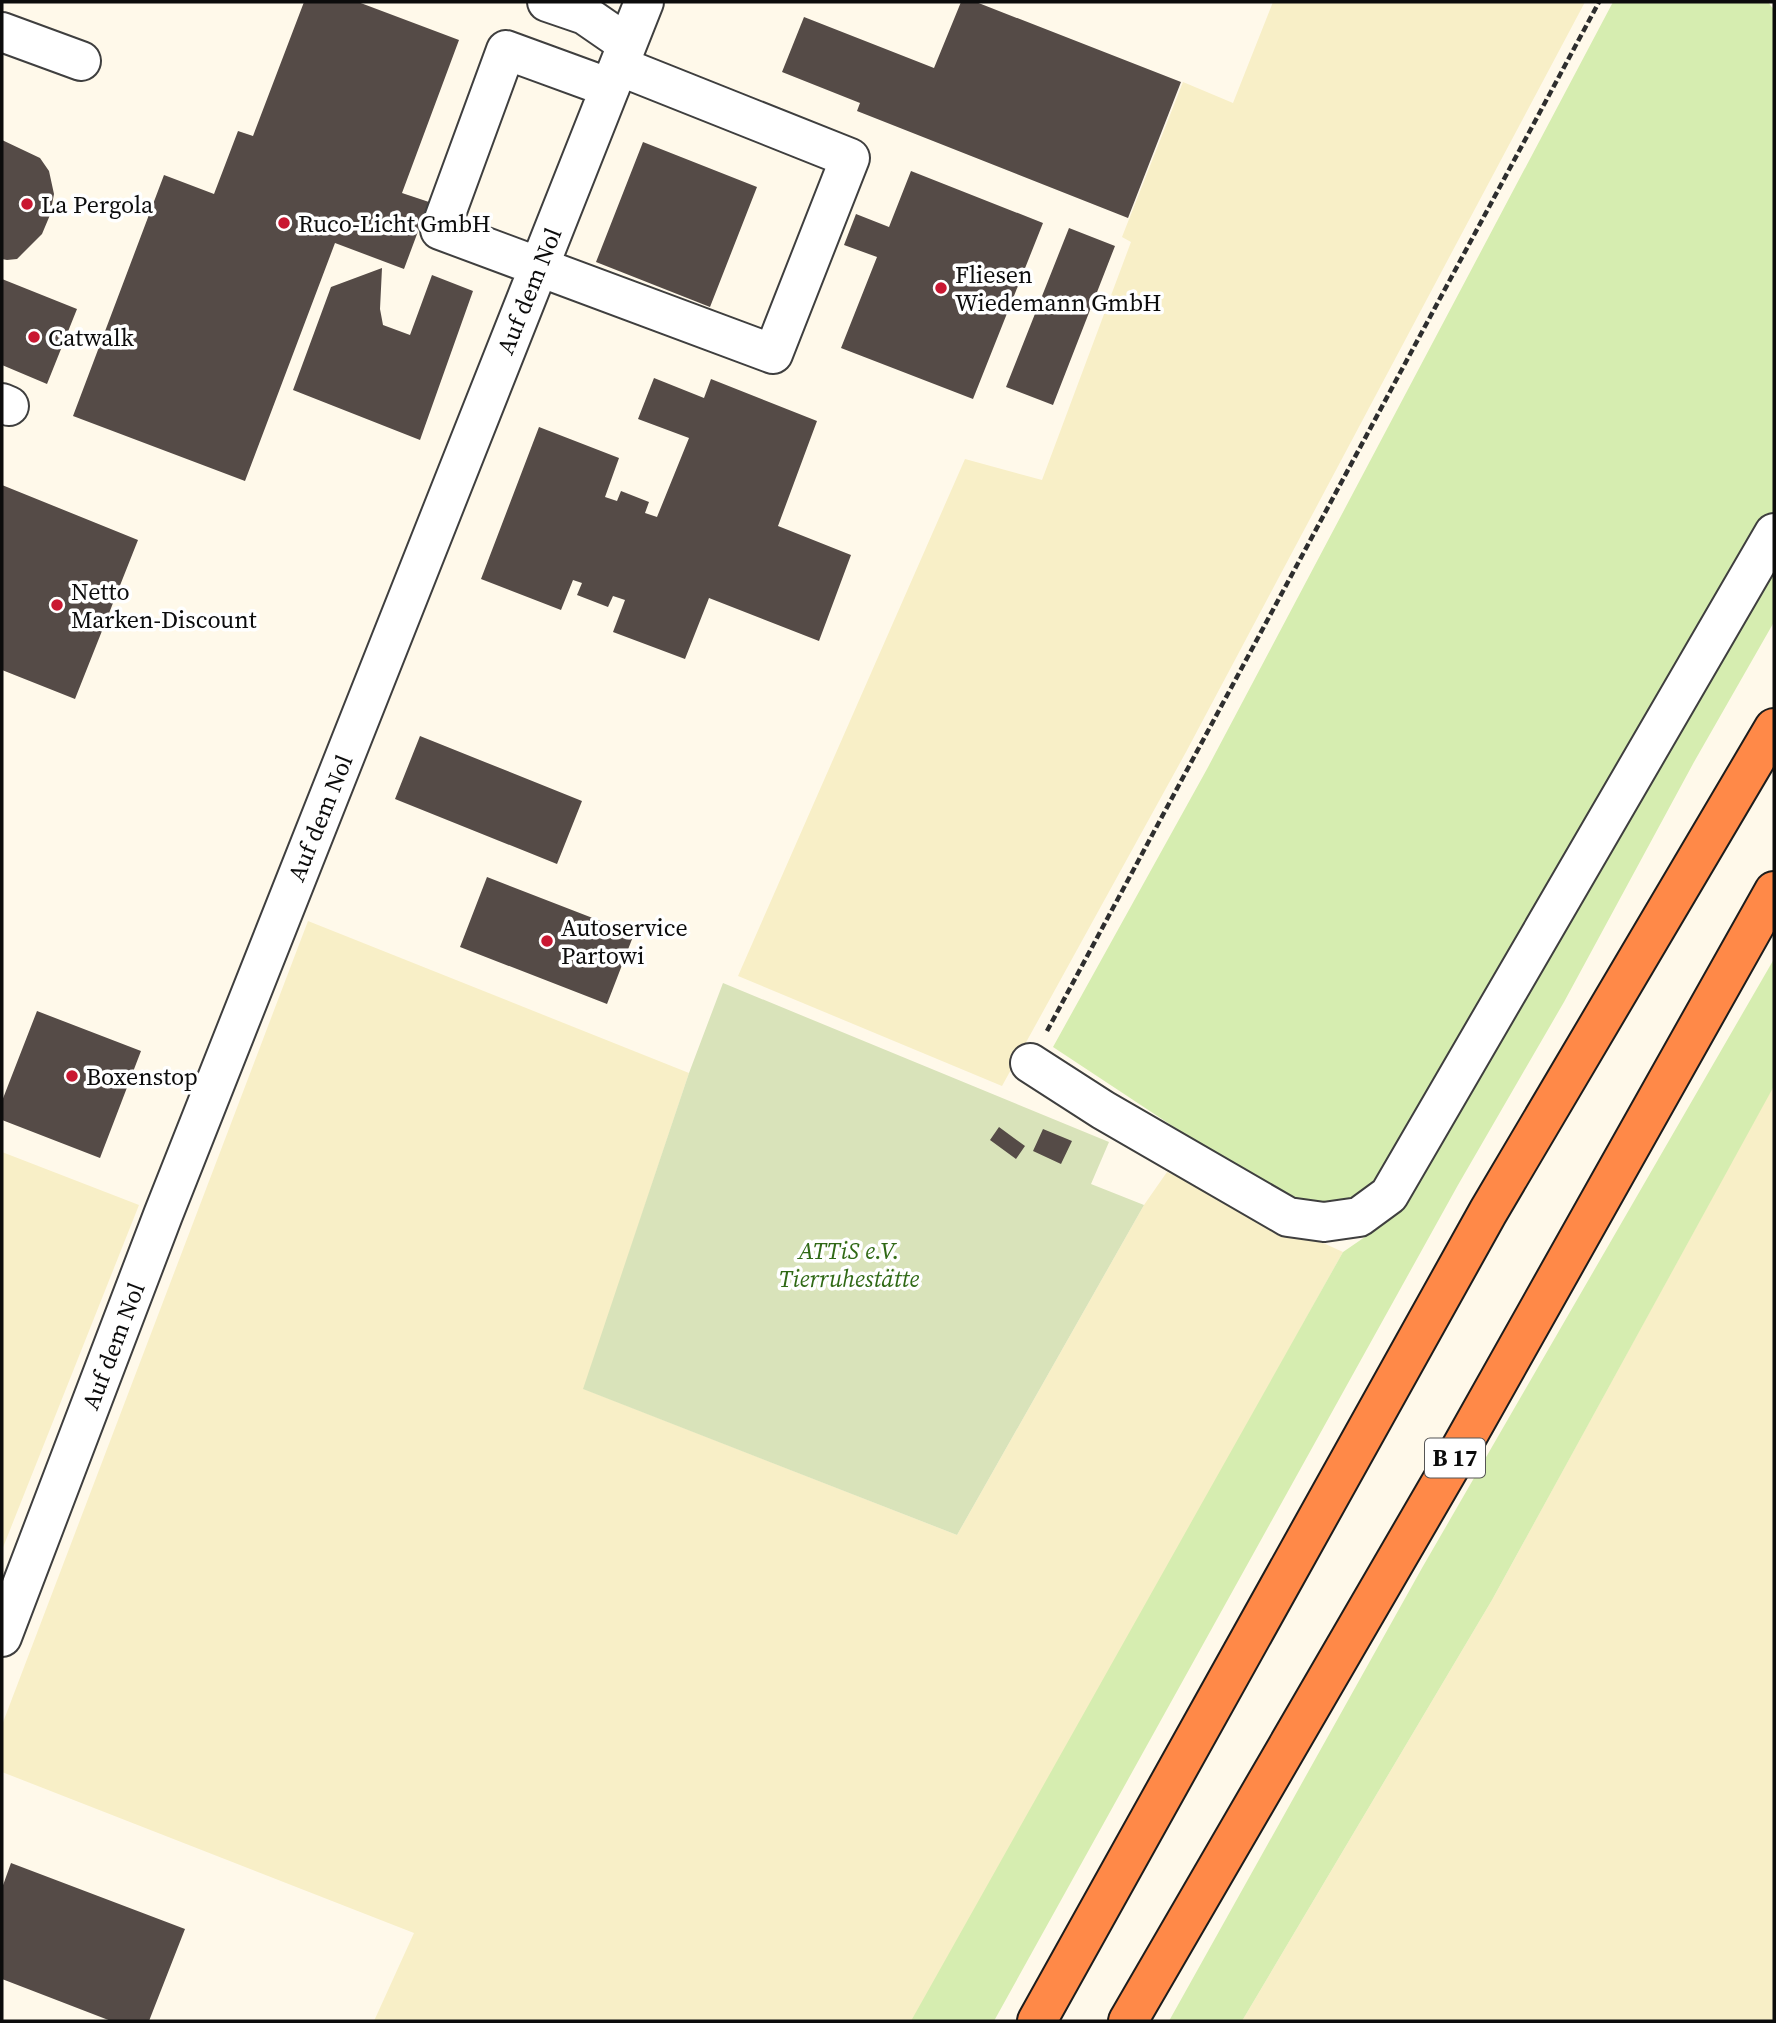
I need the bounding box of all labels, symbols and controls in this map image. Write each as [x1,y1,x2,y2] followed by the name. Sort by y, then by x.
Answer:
[41,188,154,221] place label: La Pergola
[19,196,35,212] marker: La Pergola
[298,207,491,240] place label: Ruco-Licht GmbH
[276,215,292,231] marker: Ruco-Licht GmbH
[489,223,569,359] street label: Auf dem Nol
[955,258,1162,319] place label: Fliesen Wiedemann GmbH
[933,280,949,296] marker: Fliesen Wiedemann GmbH
[48,321,135,354] place label: Catwalk
[26,329,42,345] marker: Catwalk
[71,575,257,636] place label: Netto Marken-Discount
[49,597,65,613] marker: Netto Marken-Discount
[280,750,360,886] street label: Auf dem Nol
[561,911,688,972] place label: Autoservice Partowi
[539,933,555,949] marker: Autoservice Partowi
[86,1060,198,1093] place label: Boxenstop
[64,1068,80,1084] marker: Boxenstop
[779,1234,919,1295] park label: ATTiS e.V. Tierruhestätte
[74,1278,152,1414] street label: Auf dem Nol
[1425,1438,1485,1478] road number: B 17

